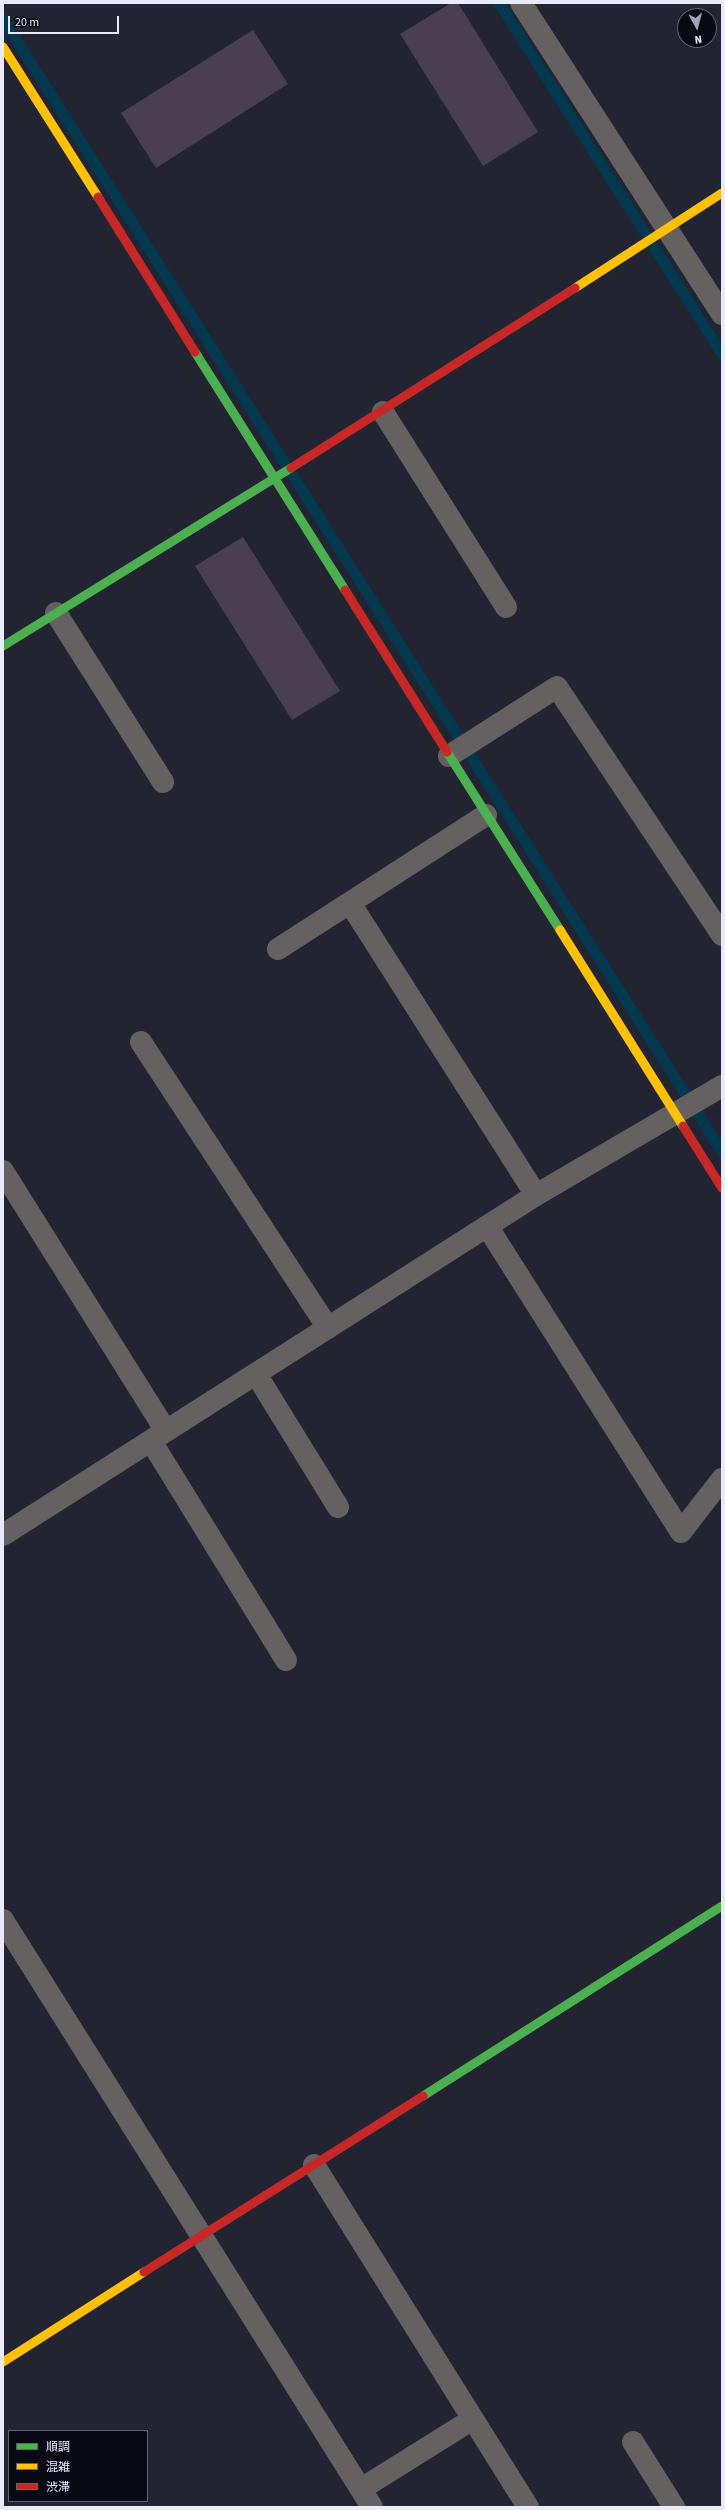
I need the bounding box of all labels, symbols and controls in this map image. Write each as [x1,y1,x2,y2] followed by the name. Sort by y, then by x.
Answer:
[10,8,121,34] scale bar
[677,8,717,48] north arrow
[15,14,39,31] text: 20 m
[694,32,703,47] text: N
[8,2430,148,2502] legend
[46,2439,70,2456] text: 順調
[46,2459,70,2476] text: 混雑
[46,2479,70,2496] text: 渋滞

